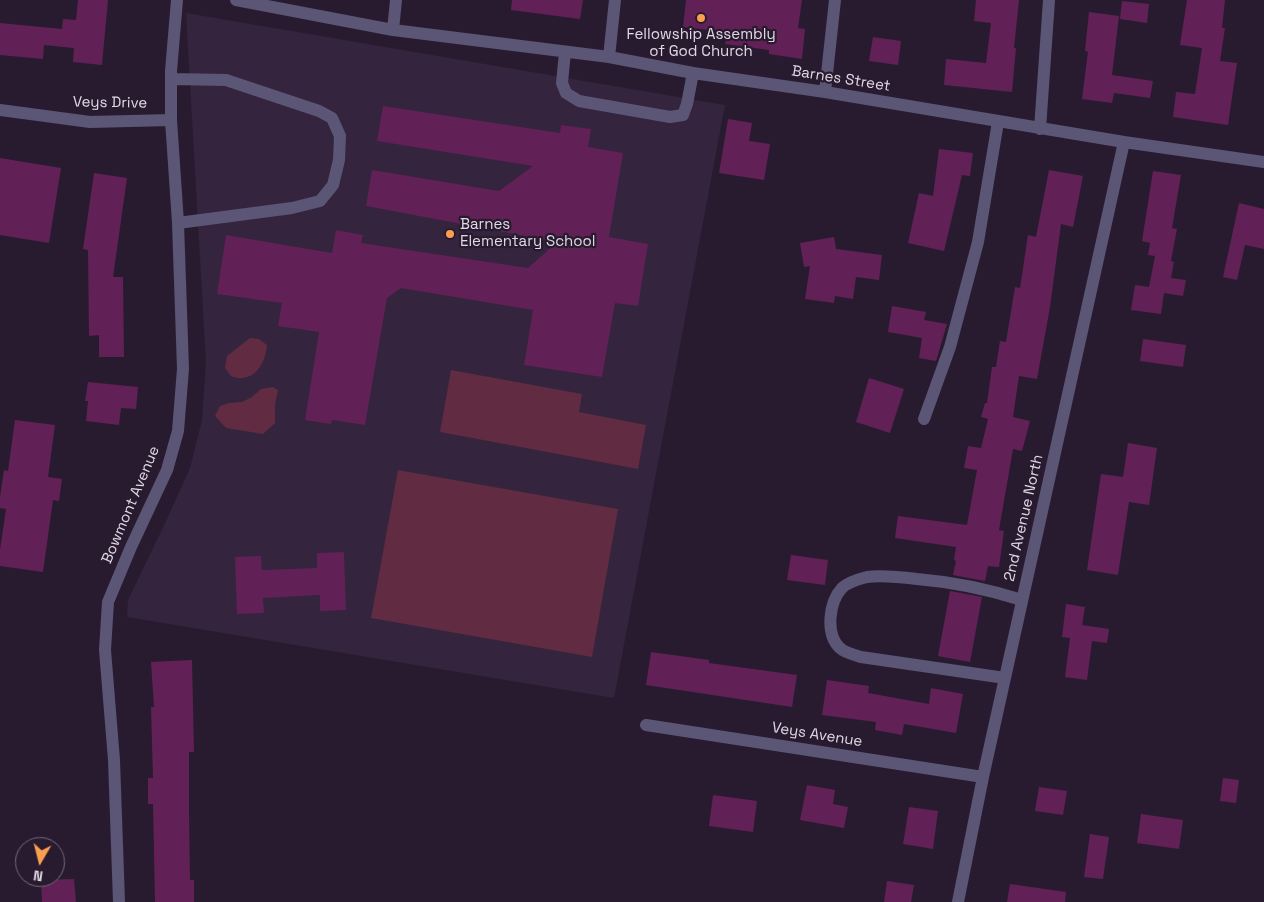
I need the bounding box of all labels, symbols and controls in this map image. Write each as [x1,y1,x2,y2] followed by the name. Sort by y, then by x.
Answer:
[695,12,707,24] marker: Fellowship Assembly of God Church
[626,26,776,61] place label: Fellowship Assembly of God Church
[790,62,892,96] street label: Barnes Street
[73,93,147,113] street label: Veys Drive
[460,216,596,251] place label: Barnes Elementary School
[444,228,456,240] marker: Barnes Elementary School
[98,444,164,566] street label: Bowmont Avenue
[1001,453,1047,583] street label: 2nd Avenue North
[770,719,864,751] street label: Veys Avenue
[15,837,65,887] north arrow
[32,866,44,885] text: N

